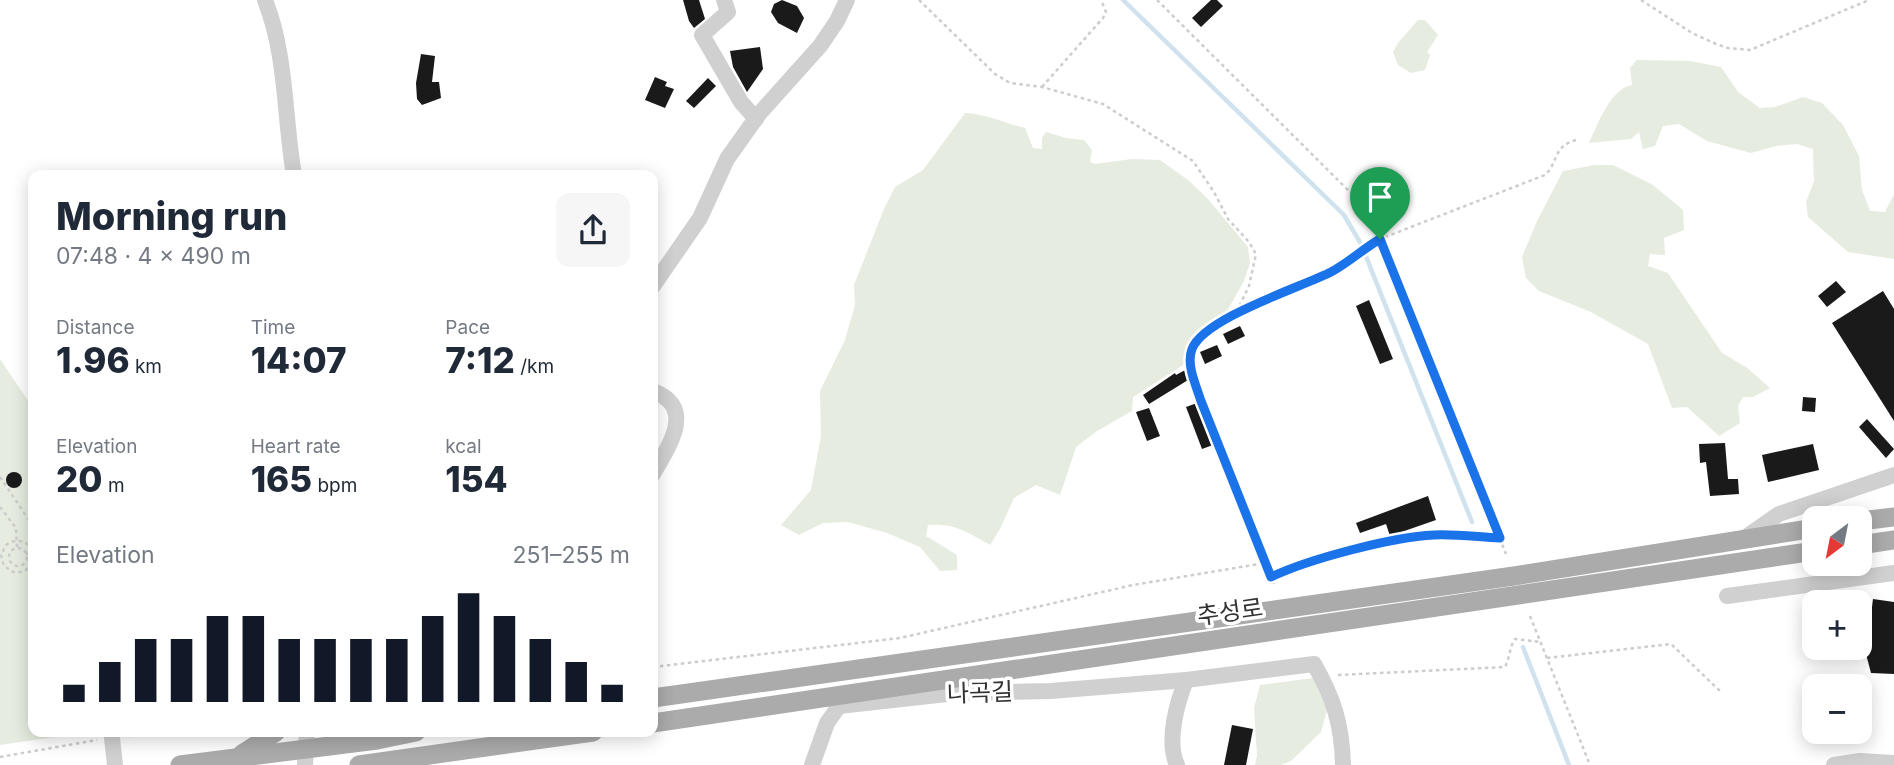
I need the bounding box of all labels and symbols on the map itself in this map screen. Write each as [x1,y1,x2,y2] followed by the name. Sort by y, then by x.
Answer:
[1350,167,1410,239] pin
[1802,506,1872,576] north arrow
[1195,593,1265,630] street label: 추성로
[946,677,1014,708] street label: 나곡길

